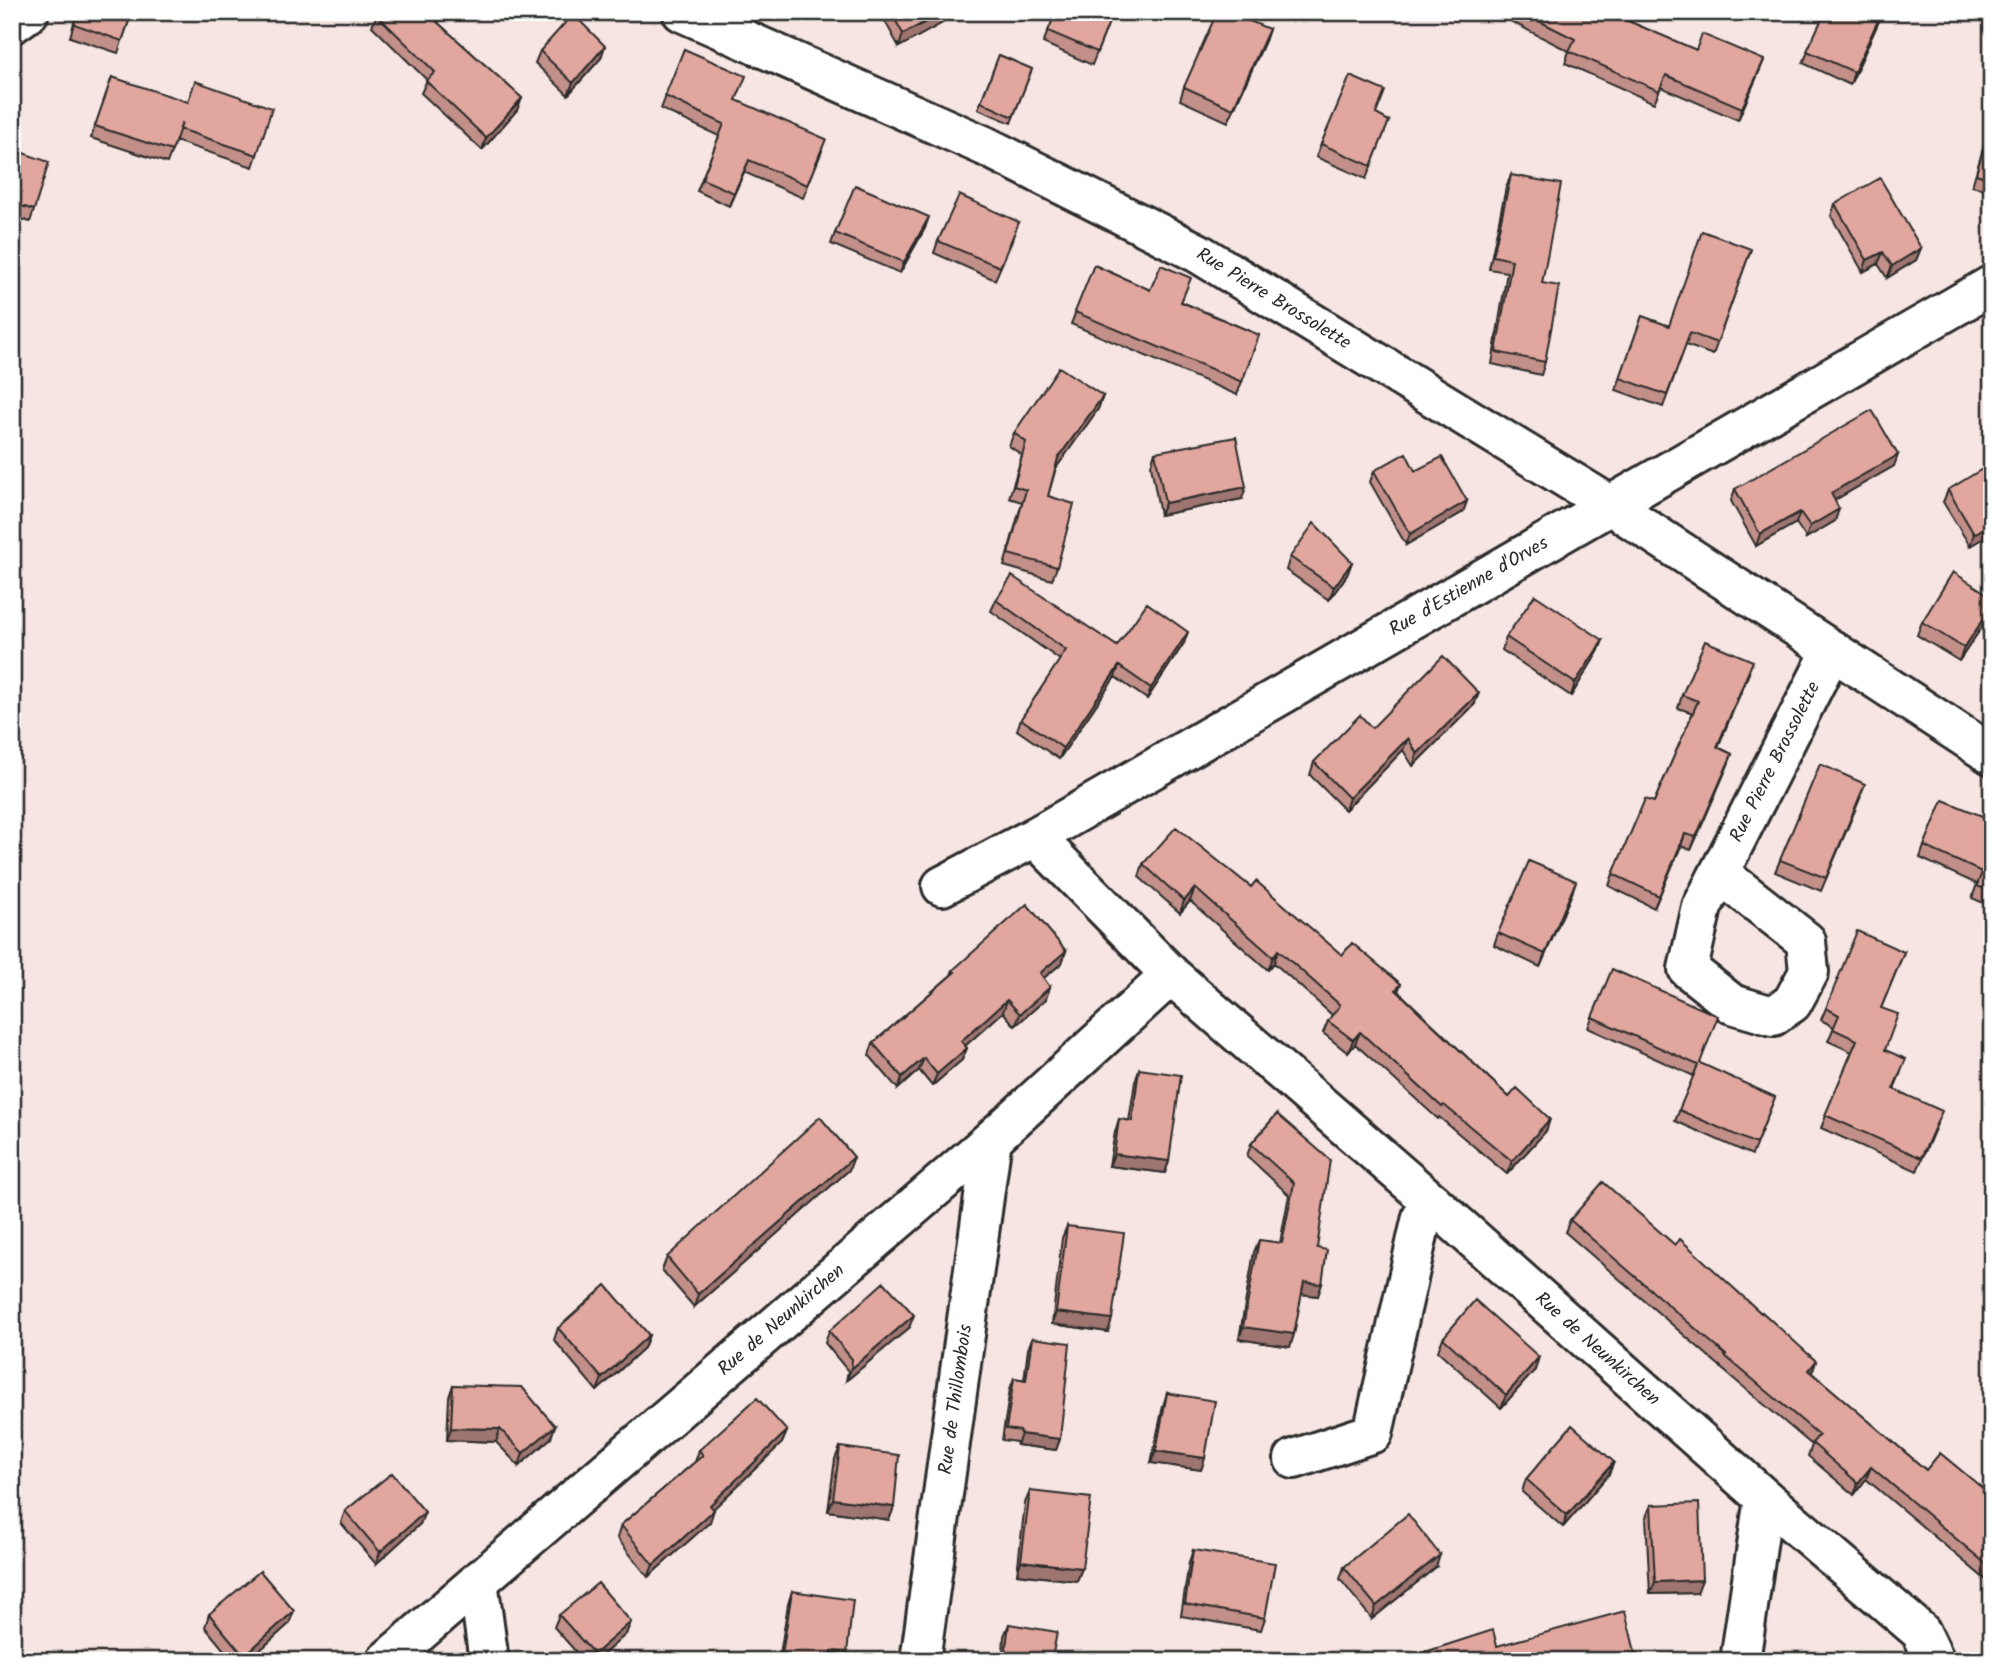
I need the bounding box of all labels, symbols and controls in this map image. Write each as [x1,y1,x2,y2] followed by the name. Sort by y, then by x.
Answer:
[1190,240,1357,358] street label: Rue Pierre Brossolette
[1384,529,1554,645] street label: Rue d'Estienne d'Orves
[1722,676,1829,848] street label: Rue Pierre Brossolette
[711,1257,852,1384] street label: Rue de Neunkirchen
[1528,1285,1667,1414] street label: Rue de Neunkirchen
[931,1322,981,1476] street label: Rue de Thillombois

